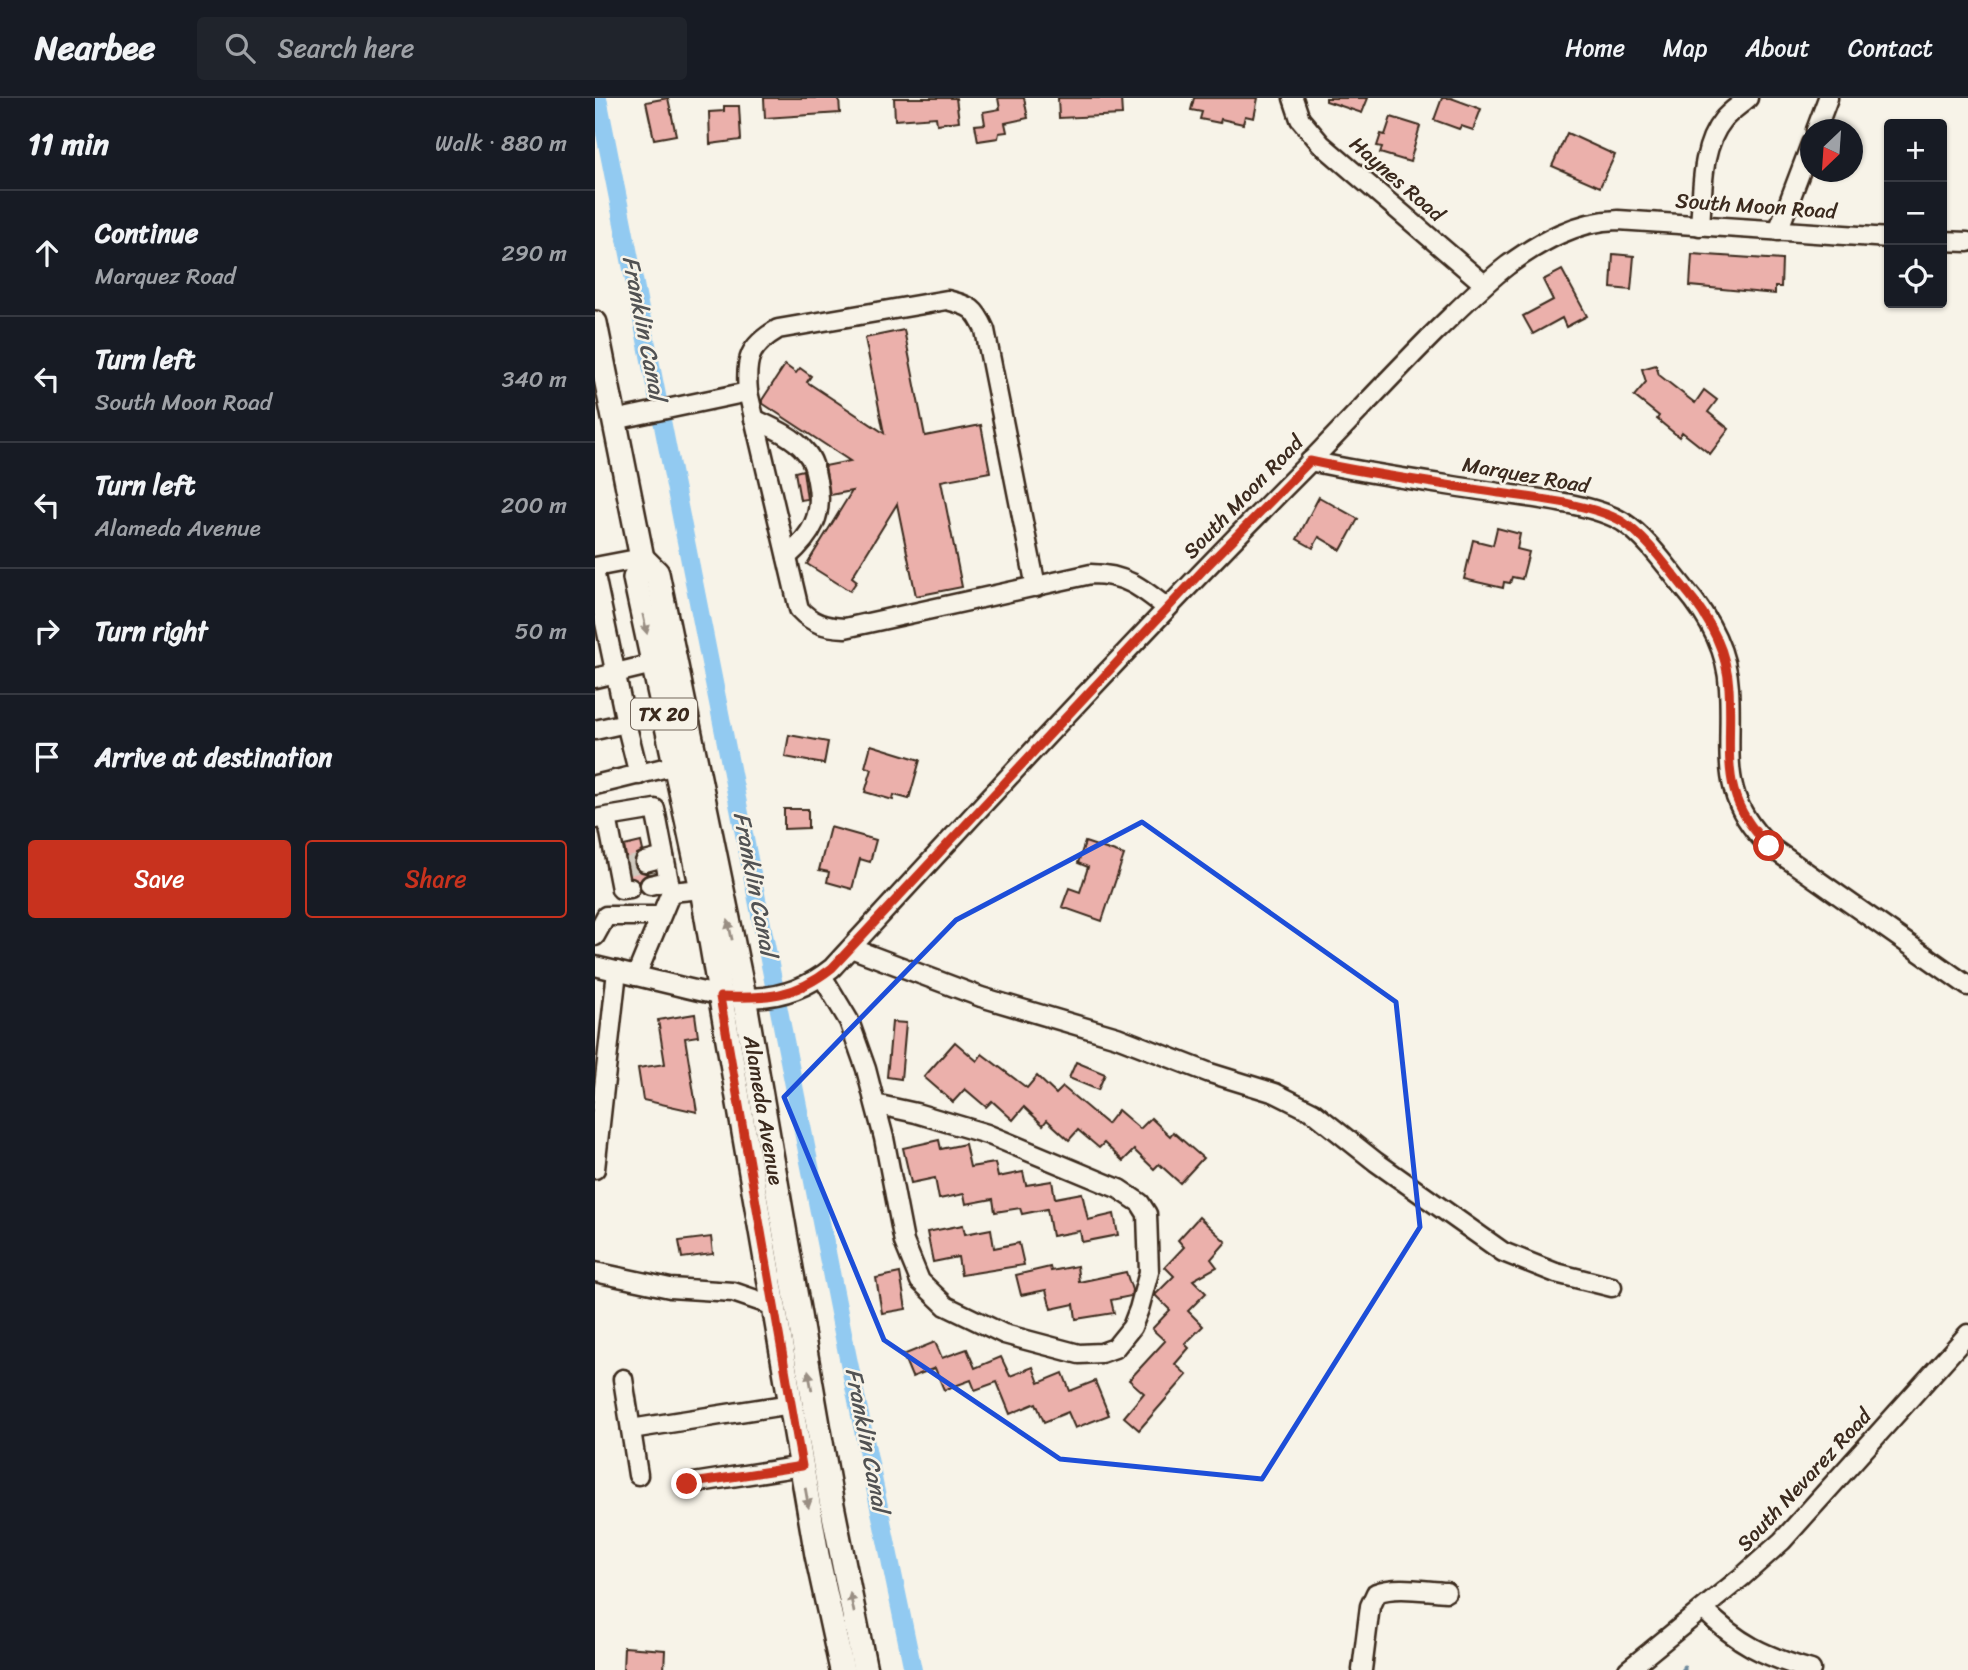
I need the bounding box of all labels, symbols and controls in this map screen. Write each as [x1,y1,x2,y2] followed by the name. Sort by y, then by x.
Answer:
[197,17,687,80] search box
[35,19,155,77] text: Nearbee
[277,25,414,71] text: Search here
[1565,27,1625,69] text: Home
[1663,27,1707,69] text: Map
[1745,27,1810,69] text: About
[1848,27,1933,69] text: Contact
[221,29,259,67] icon: search
[28,117,109,171] text: 11 min
[1800,119,1863,182] north arrow
[1884,119,1947,308] map controls
[1884,119,1947,182] button: +
[435,123,567,164] text: Walk · 880 m
[1340,126,1455,233] street label: Haynes Road
[1674,181,1840,231] street label: South Moon Road
[1884,182,1947,245] button: −
[95,210,198,256] text: Continue
[501,233,567,274] text: 290 m
[28,234,66,272] icon: ahead
[1884,245,1947,308] button: locate
[610,252,679,409] water label: Franklin Canal
[95,256,236,297] text: Marquez Road
[95,336,195,382] text: Turn left
[502,359,567,400] text: 340 m
[28,360,66,398] icon: left
[95,382,272,423] text: South Moon Road
[1173,424,1314,568] street label: South Moon Road
[1459,445,1594,505] street label: Marquez Road
[95,462,195,508] text: Turn left
[501,485,567,526] text: 200 m
[28,486,66,524] icon: left
[95,508,261,549] text: Alameda Avenue
[95,608,208,654] text: Turn right
[515,611,567,652] text: 50 m
[28,612,66,650] icon: right
[639,613,650,635] one-way arrow
[631,698,697,730] road number: TX 20
[95,734,332,780] text: Arrive at destination
[28,738,66,776] icon: arrive
[721,808,790,965] water label: Franklin Canal
[1753,830,1784,861] route start
[28,840,291,918] button: Save
[305,840,567,918] button: Share
[725,919,736,941] one-way arrow
[732,1031,795,1188] street label: Alameda Avenue
[833,1364,902,1521] water label: Franklin Canal
[804,1369,815,1391] one-way arrow
[1727,1398,1882,1561] street label: South Nevarez Road
[671,1468,702,1499] route end
[802,1487,813,1509] one-way arrow
[846,1592,857,1614] one-way arrow

